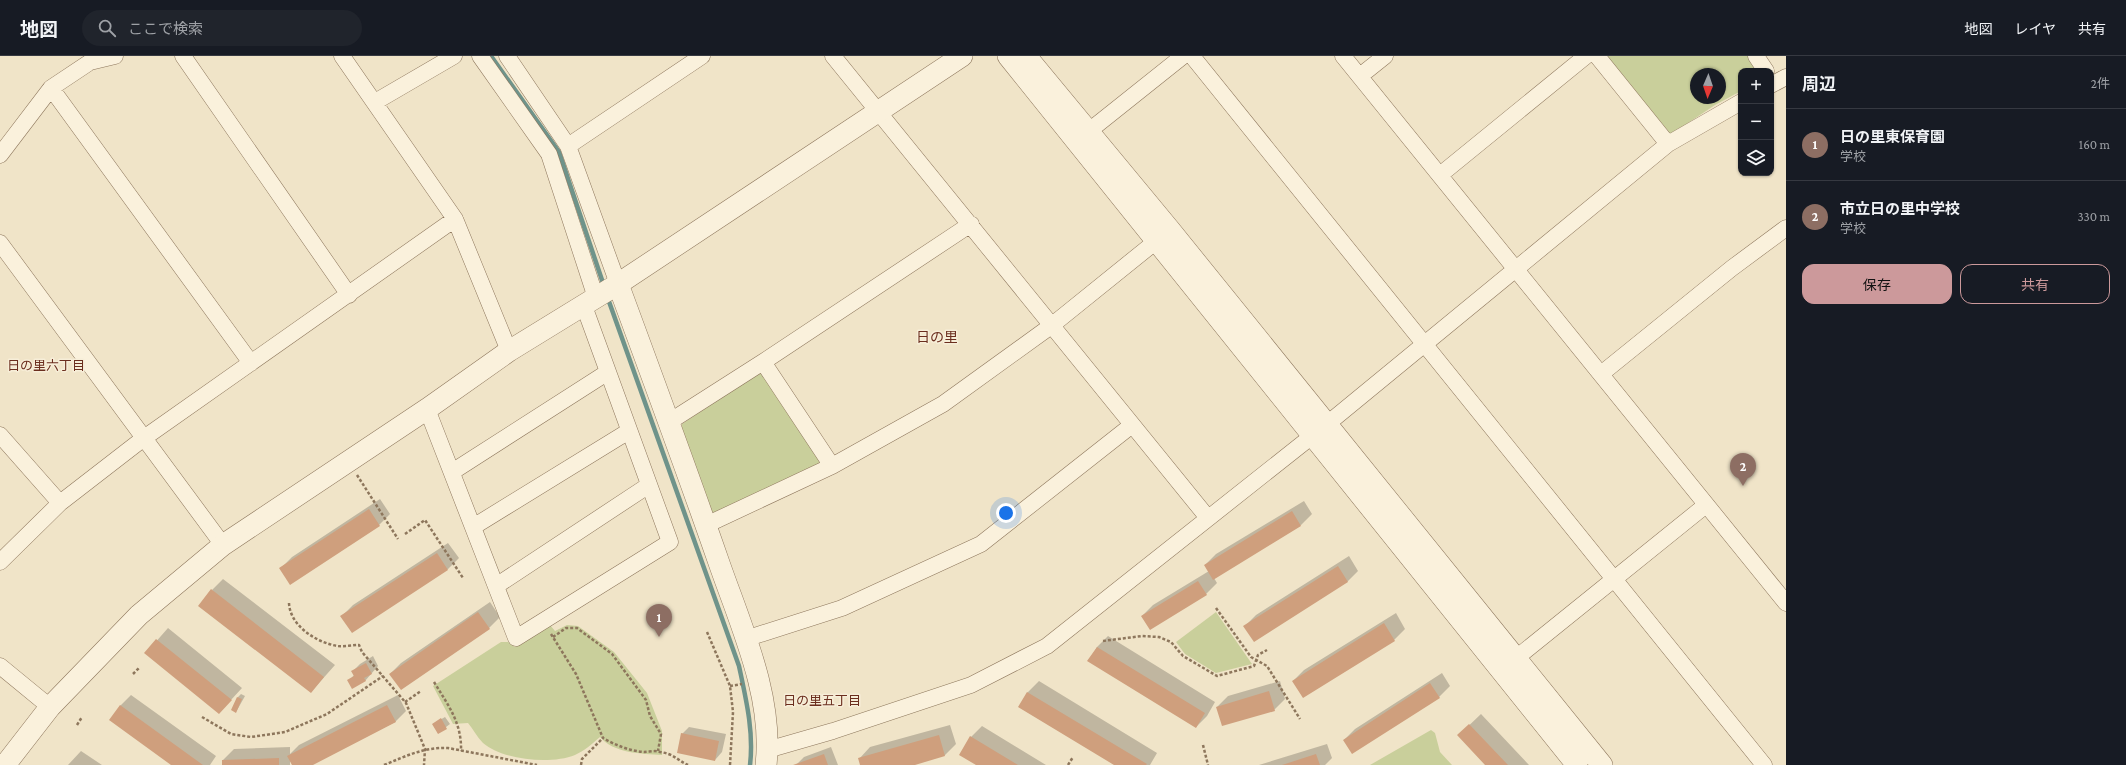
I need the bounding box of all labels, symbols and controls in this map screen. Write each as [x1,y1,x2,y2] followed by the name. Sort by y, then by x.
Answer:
[82,10,362,46] search box
[96,17,118,39] icon: search
[20,19,58,40] text: 地図
[128,21,203,37] text: ここで検索
[1964,21,1992,37] text: 地図
[2014,21,2056,37] text: レイヤ
[2078,21,2106,37] text: 共有
[1690,68,1726,104] north arrow
[1738,68,1774,176] map controls
[1738,68,1774,104] button: +
[1802,75,1836,94] text: 周辺
[2091,76,2110,91] text: 2件
[1738,104,1774,140] button: −
[1840,129,1945,145] text: 日の里東保育園
[1813,137,1817,152] text: 1
[2079,137,2110,152] text: 160 m
[1738,140,1774,176] button: layers
[1840,149,1866,164] text: 学校
[1840,201,1960,217] text: 市立日の里中学校
[1812,209,1818,224] text: 2
[2077,209,2110,224] text: 330 m
[1840,221,1866,236] text: 学校
[1802,264,1952,304] button: 保存
[1960,264,2110,304] button: 共有
[916,329,958,345] district label: 日の里
[7,358,85,373] district label: 日の里六丁目
[1730,453,1756,486] pin: 2
[996,503,1016,523] your location
[646,604,672,637] pin: 1
[783,693,861,708] district label: 日の里五丁目

